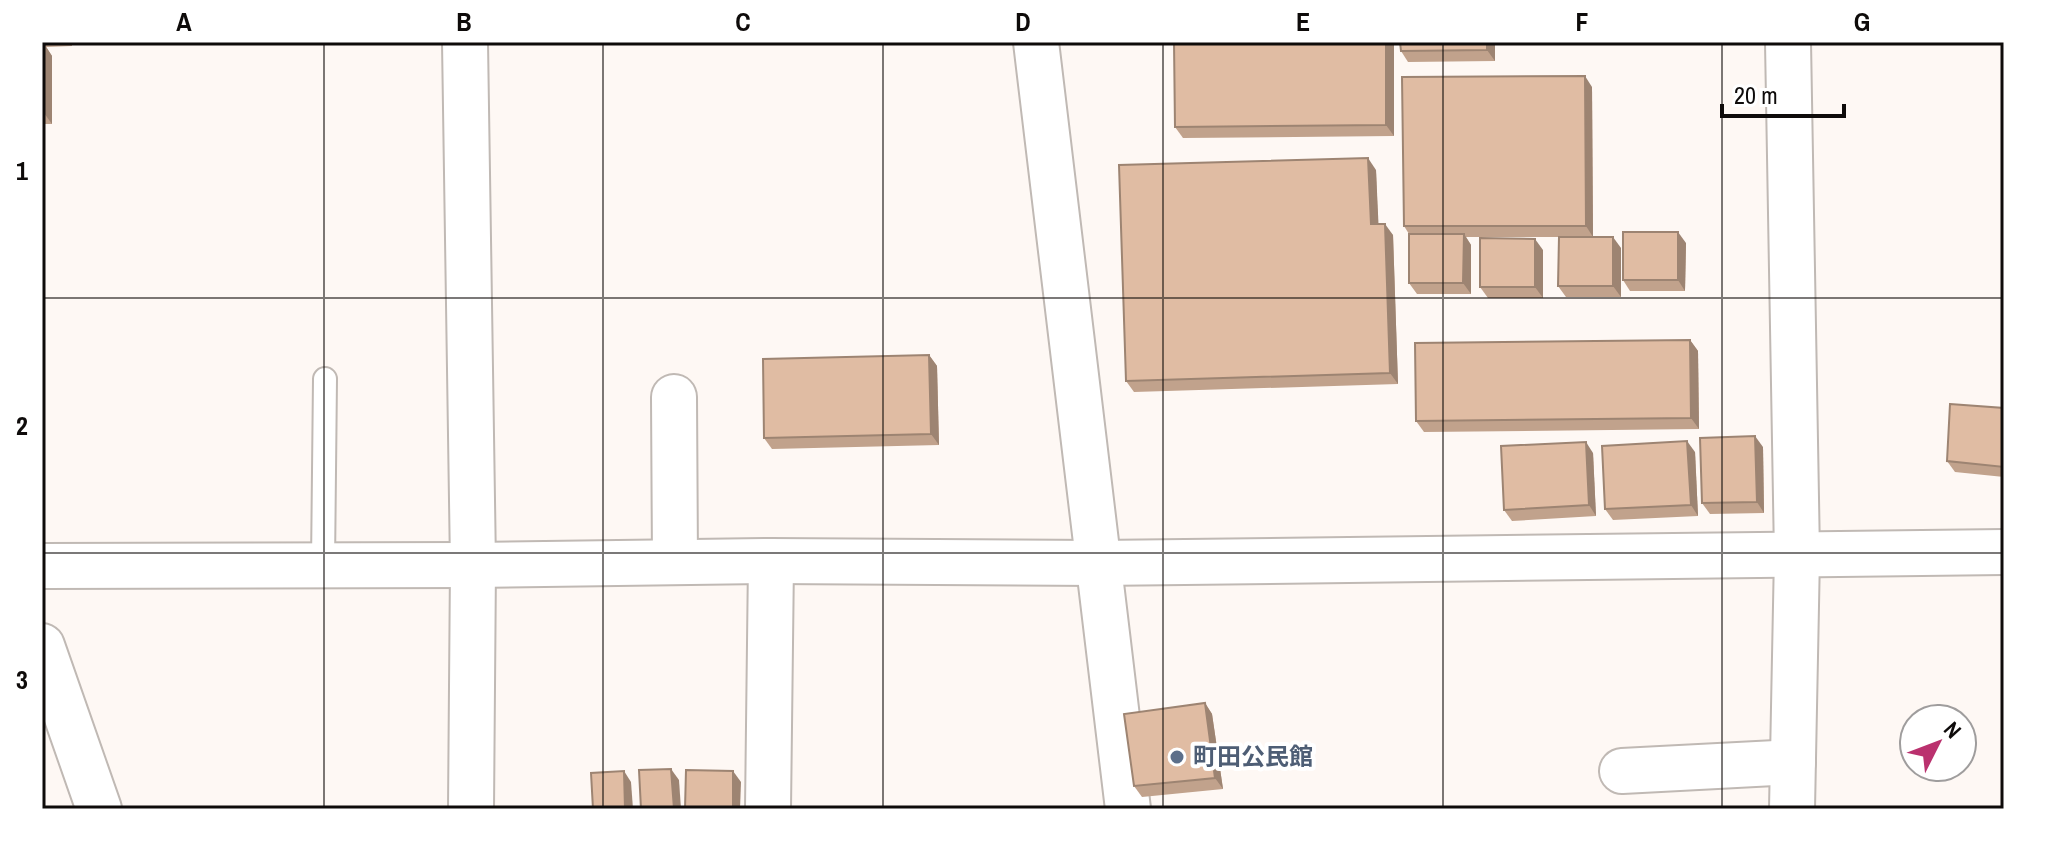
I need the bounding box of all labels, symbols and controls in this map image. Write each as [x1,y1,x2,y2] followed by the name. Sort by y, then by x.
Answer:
[176,4,192,39] text: A
[456,4,472,39] text: B
[735,4,751,39] text: C
[1015,4,1031,39] text: D
[1296,4,1310,39] text: E
[1575,4,1589,39] text: F
[1854,4,1870,39] text: G
[1722,68,1844,118] scale bar
[1734,79,1778,111] text: 20 m
[16,153,28,188] text: 1
[16,408,28,443] text: 2
[16,662,28,697] text: 3
[1898,703,1978,783] north arrow
[1937,715,1968,744] text: N
[1193,740,1313,772] place label: 町田公民館
[1168,748,1186,766] marker: 町田公民館

